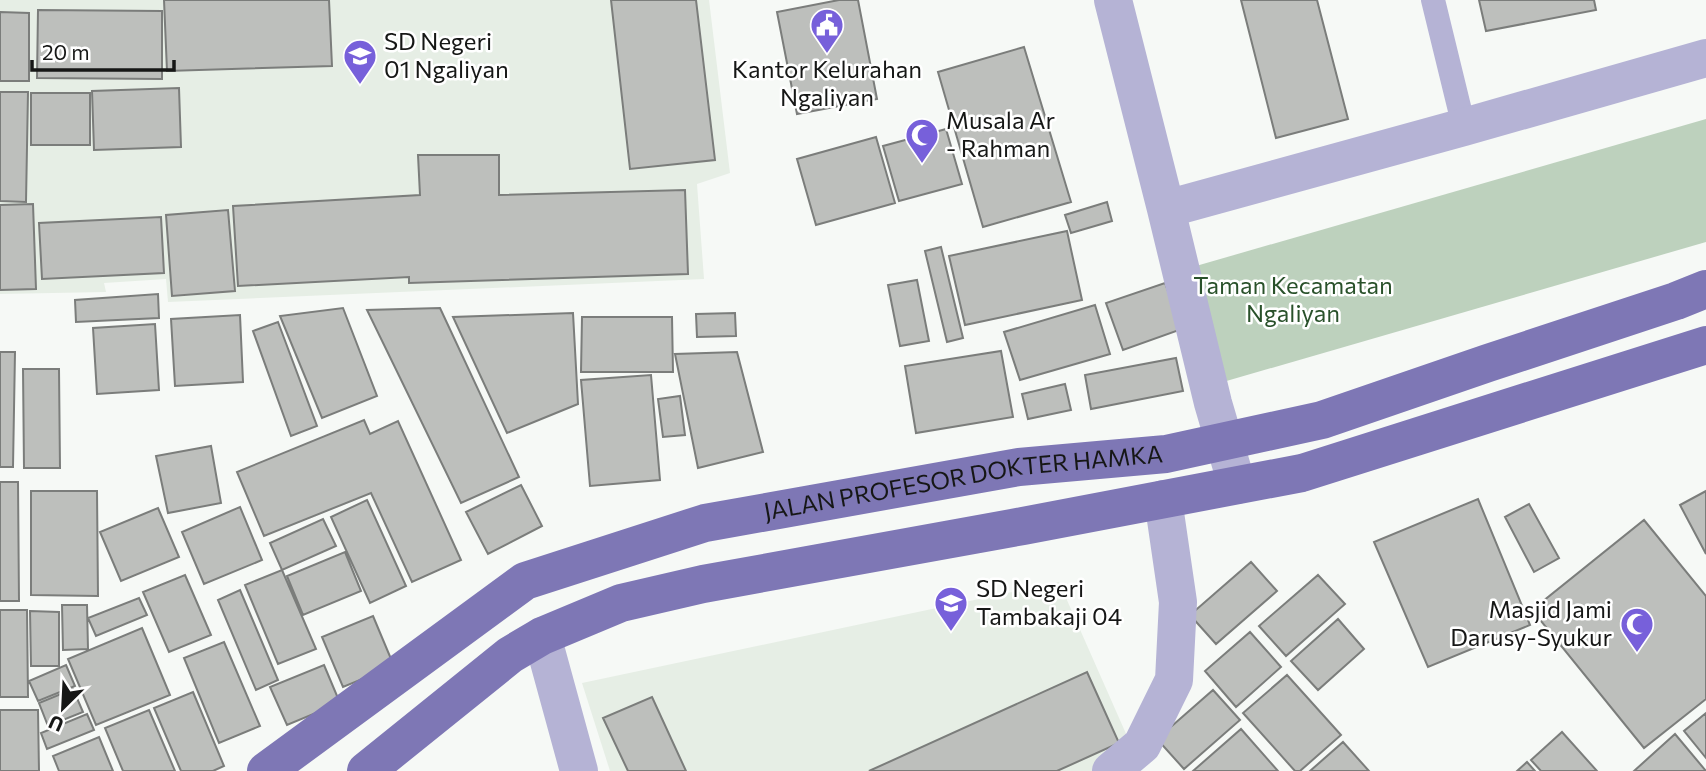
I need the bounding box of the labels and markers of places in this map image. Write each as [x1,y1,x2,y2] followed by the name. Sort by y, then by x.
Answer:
[808,6,846,55] public building icon: Kantor Kelurahan Ngaliyan
[384,26,509,83] place label: SD Negeri 01 Ngaliyan
[341,37,379,86] school or university icon: SD Negeri 01 Ngaliyan
[732,54,922,111] place label: Kantor Kelurahan Ngaliyan
[946,105,1056,162] place label: Musala Ar - Rahman
[903,116,941,165] mosque icon: Musala Ar - Rahman
[976,573,1122,630] place label: SD Negeri Tambakaji 04
[932,584,970,633] school or university icon: SD Negeri Tambakaji 04
[1450,594,1612,651] place label: Masjid Jami Darusy-Syukur
[1618,605,1656,654] mosque icon: Masjid Jami Darusy-Syukur

